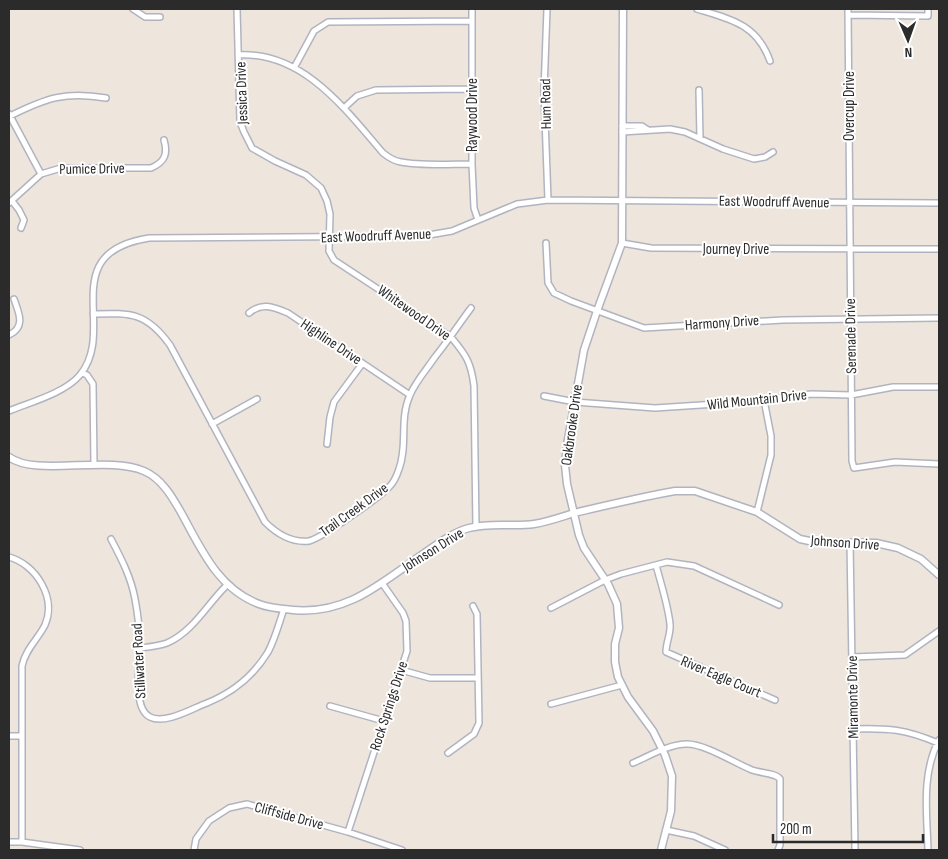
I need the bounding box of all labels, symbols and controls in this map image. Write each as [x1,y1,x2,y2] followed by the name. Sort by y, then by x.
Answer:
[883,15,933,65] north arrow
[904,44,912,61] text: N
[231,61,253,126] street label: Jessica Drive
[840,71,859,141] street label: Overcup Drive
[463,78,482,152] street label: Raywood Drive
[536,78,556,130] street label: Hum Road
[59,159,125,179] street label: Pumice Drive
[719,192,829,212] street label: East Woodruff Avenue
[320,225,432,247] street label: East Woodruff Avenue
[702,240,769,259] street label: Journey Drive
[374,281,454,345] street label: Whitewood Drive
[841,298,861,374] street label: Serenade Drive
[684,311,760,335] street label: Harmony Drive
[297,315,365,369] street label: Highline Drive
[557,383,587,467] street label: Oakbrooke Drive
[706,385,808,415] street label: Wild Mountain Drive
[316,479,392,541] street label: Trail Creek Drive
[398,524,467,577] street label: Johnson Drive
[809,531,880,555] street label: Johnson Drive
[128,623,150,699] street label: Stillwater Road
[678,652,765,703] street label: River Eagle Court
[843,655,863,739] street label: Miramonte Drive
[366,659,412,753] street label: Rock Springs Drive
[252,798,326,834] street label: Cliffside Drive
[773,812,923,844] scale bar
[780,820,812,839] text: 200 m

